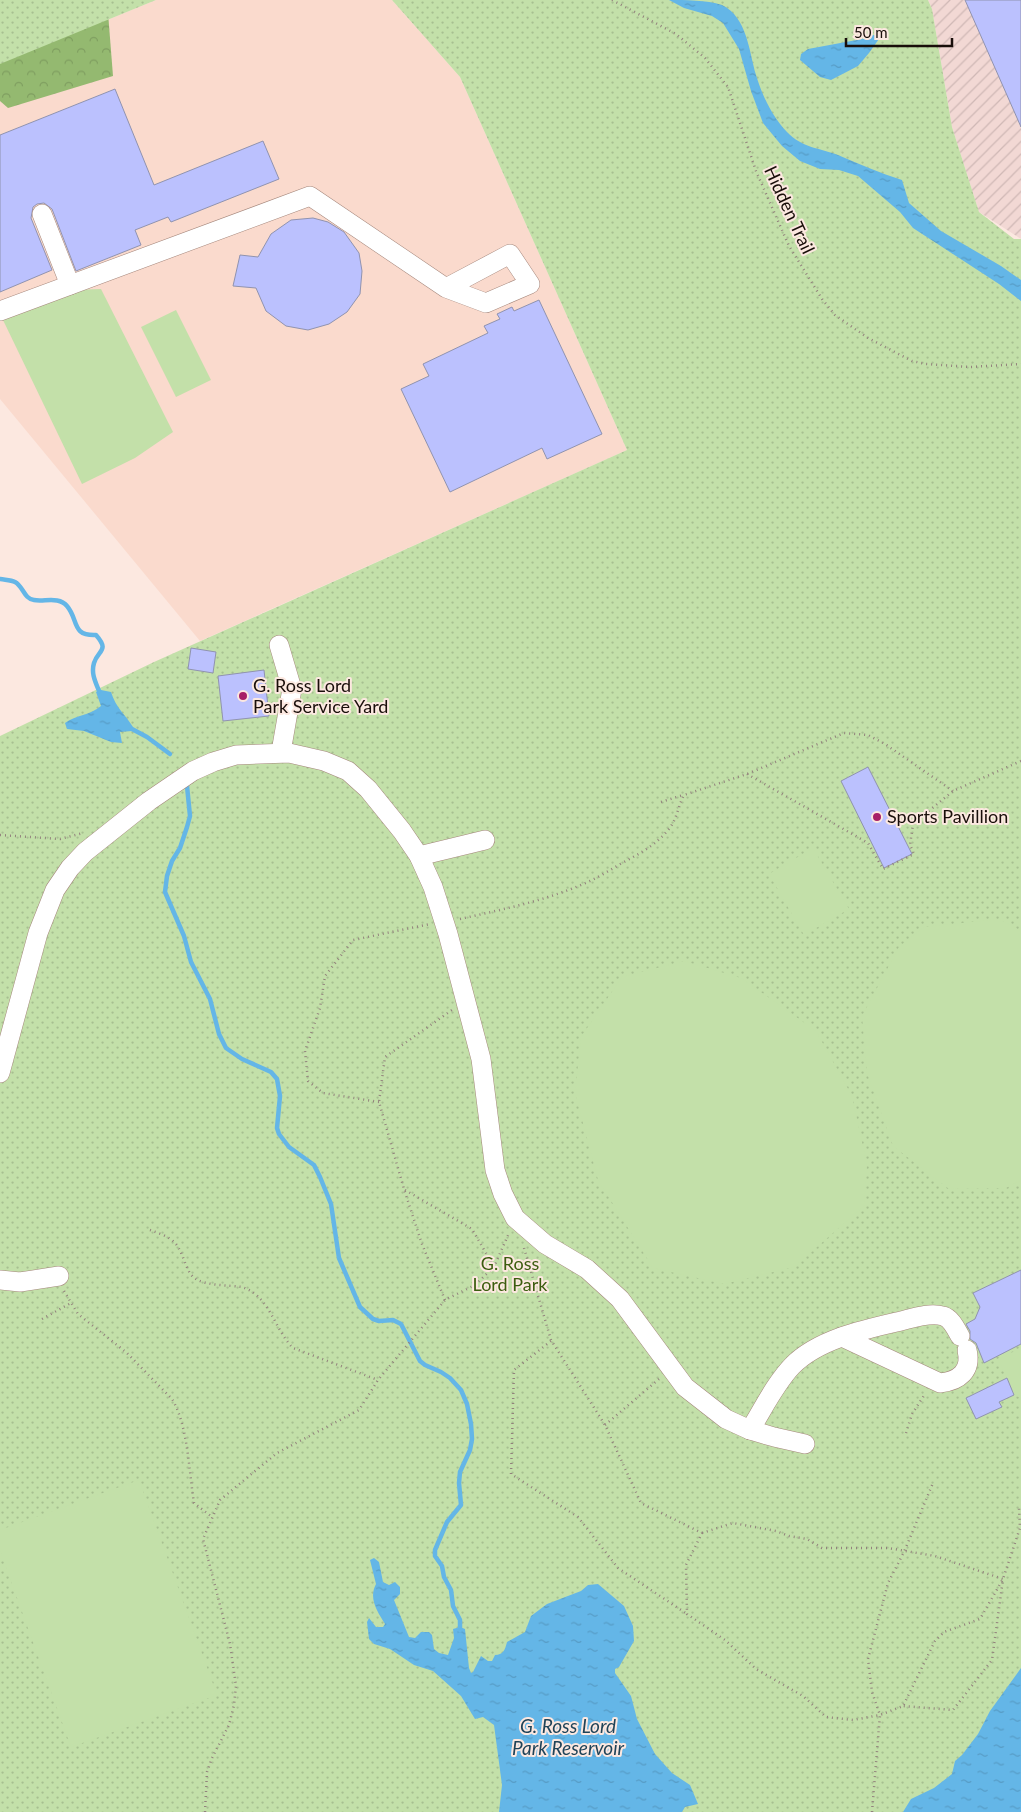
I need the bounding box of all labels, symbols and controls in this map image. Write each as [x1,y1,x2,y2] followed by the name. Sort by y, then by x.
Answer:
[846,15,952,47] scale bar
[854,23,888,41] text: 50 m
[760,162,820,257] street label: Hidden Trail
[253,674,388,717] place label: G. Ross Lord Park Service Yard
[237,690,249,702] marker: G. Ross Lord Park Service Yard
[887,805,1008,827] place label: Sports Pavillion
[871,811,883,823] marker: Sports Pavillion
[473,1252,548,1295] park label: G. Ross Lord Park
[512,1714,624,1759] water label: G. Ross Lord Park Reservoir

